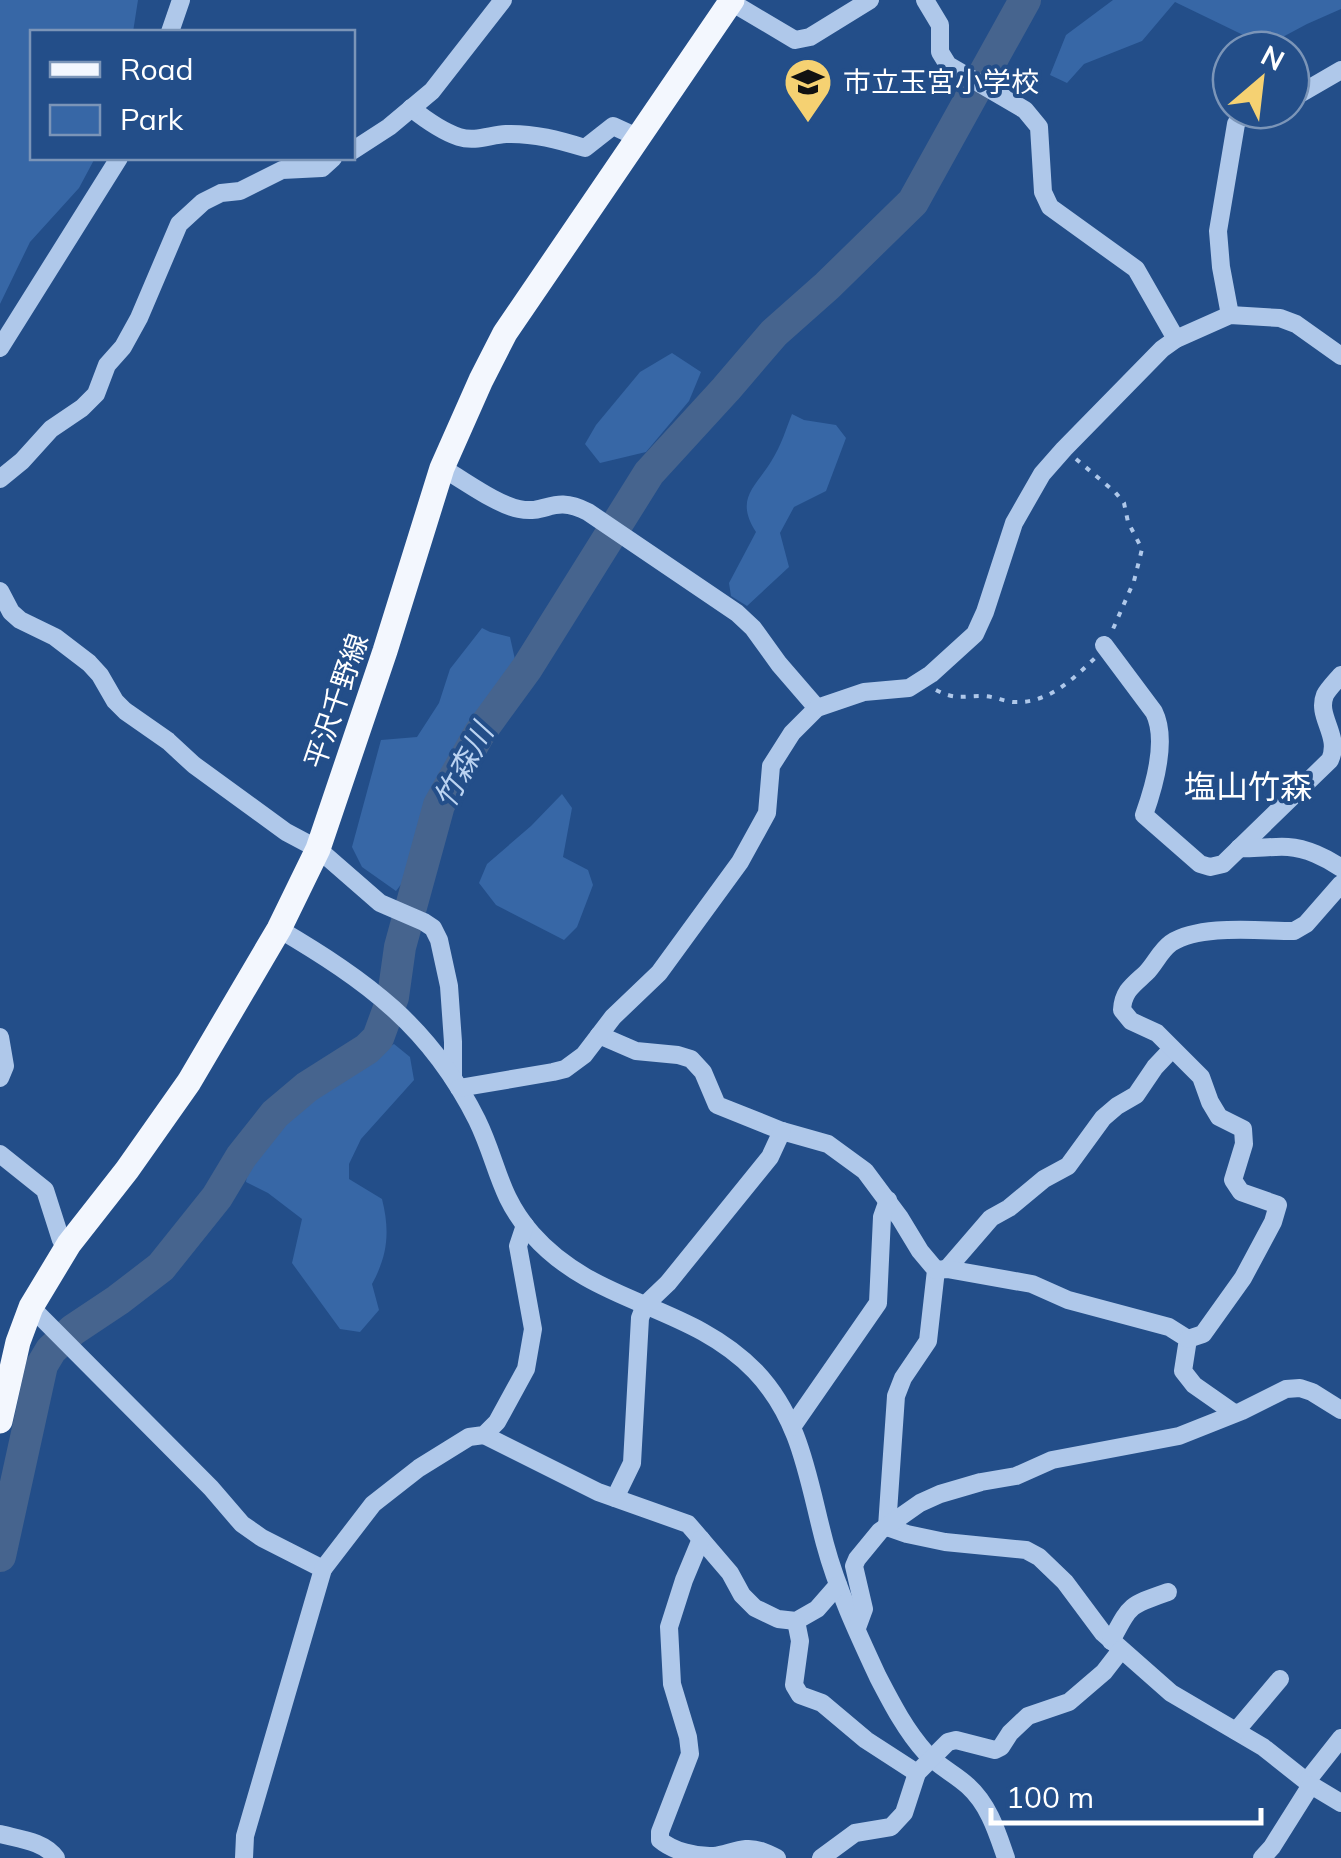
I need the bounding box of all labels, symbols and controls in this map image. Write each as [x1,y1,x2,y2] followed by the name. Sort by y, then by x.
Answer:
[30,30,355,160] legend
[1211,30,1311,130] north arrow
[1255,37,1291,78] text: N
[120,50,194,88] text: Road
[782,56,834,124] school or university icon: 市立玉宮小学校
[843,64,1039,99] place label: 市立玉宮小学校
[120,100,184,138] text: Park
[296,629,375,773] street label: 平沢千野線
[425,714,502,814] water label: 竹森川
[1184,766,1312,806] district label: 塩山竹森
[991,1763,1261,1825] scale bar
[1006,1778,1094,1816] text: 100 m

